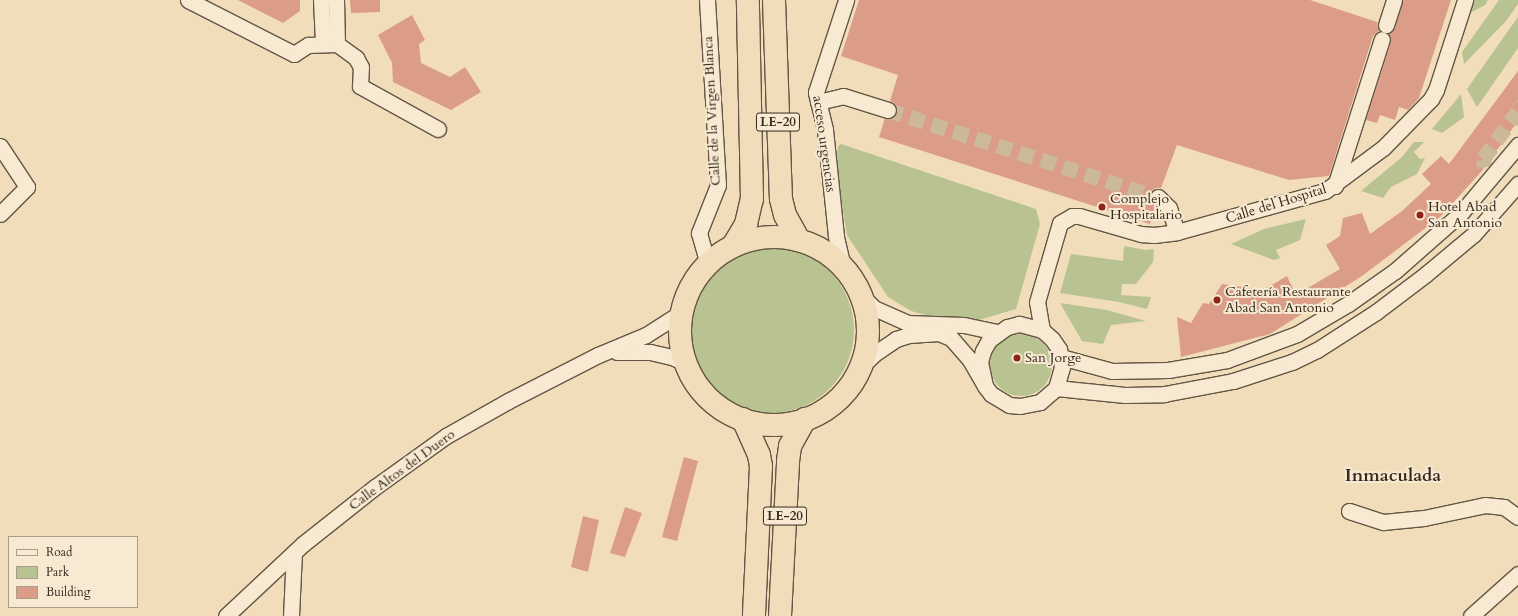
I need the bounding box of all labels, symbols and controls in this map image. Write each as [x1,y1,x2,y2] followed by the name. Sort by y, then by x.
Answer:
[700,36,724,186] street label: Calle de la Virgen Blanca
[809,95,839,193] street label: acceso urgencias
[755,111,801,133] road number: LE-20
[1224,181,1328,227] street label: Calle del Hospital
[1110,191,1182,224] place label: Complejo Hospitalario
[1428,199,1502,232] place label: Hotel Abad San Antonio
[1097,202,1107,212] marker: Complejo Hospitalario
[1415,210,1425,220] marker: Hotel Abad San Antonio
[1225,284,1351,316] place label: Cafetería Restaurante Abad San Antonio
[1212,295,1222,305] marker: Cafetería Restaurante Abad San Antonio
[1025,350,1081,366] place label: San Jorge
[1012,353,1022,363] marker: San Jorge
[346,426,458,514] street label: Calle Altos del Duero
[1345,465,1441,487] district label: Inmaculada
[762,505,808,527] road number: LE-20
[8,536,138,608] legend
[46,544,72,560] text: Road
[46,564,69,580] text: Park
[46,584,90,600] text: Building

